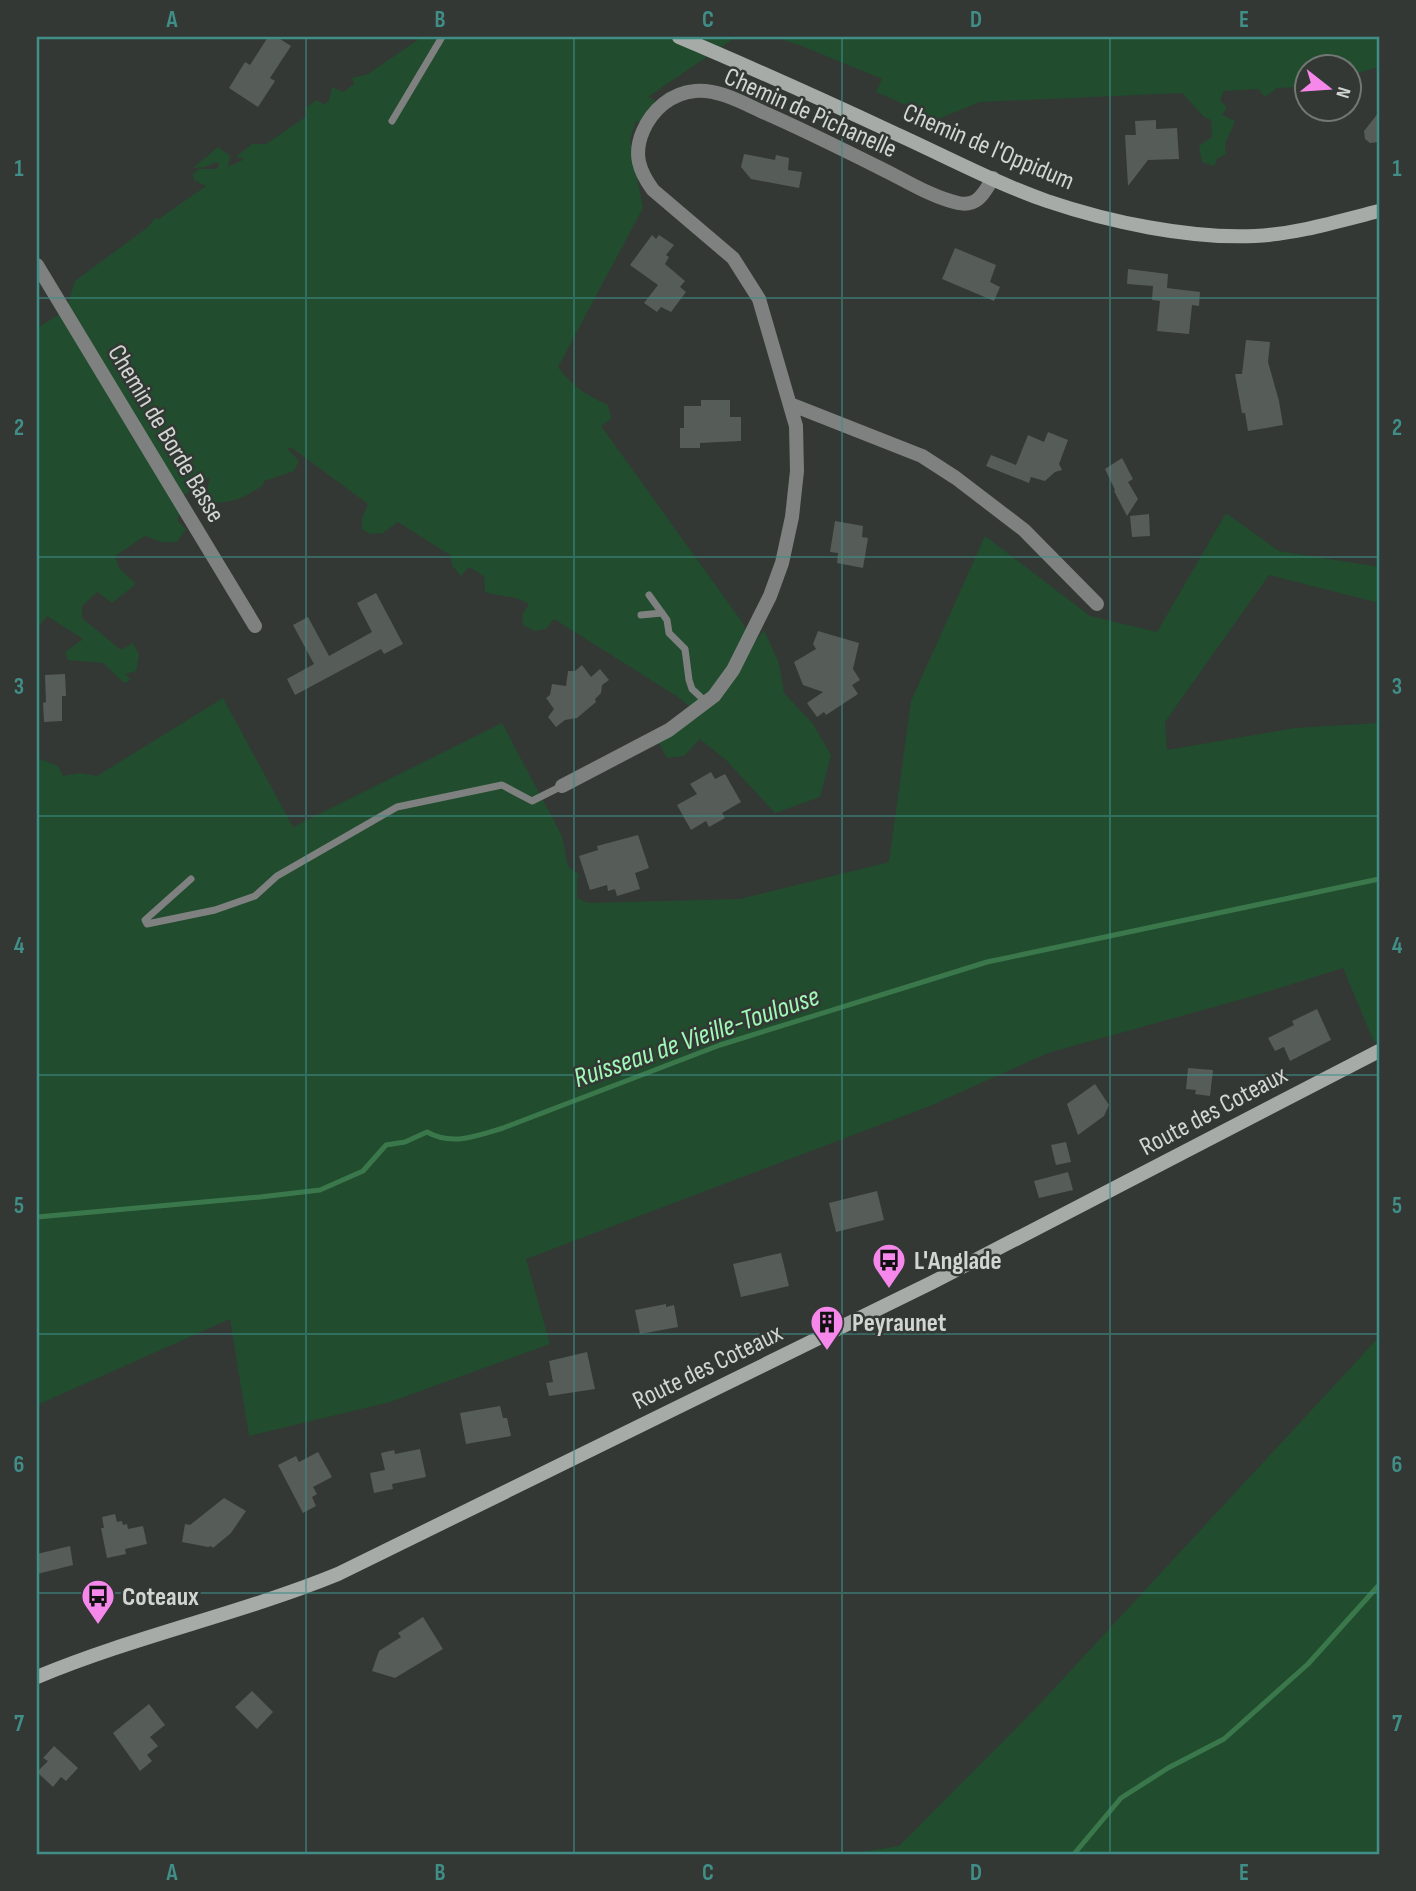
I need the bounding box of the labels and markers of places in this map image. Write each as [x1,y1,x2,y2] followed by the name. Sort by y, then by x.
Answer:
[870,1241,908,1290] bus stop icon: L'Anglade
[914,1246,1002,1277] place label: L'Anglade
[808,1303,846,1352] building icon: Peyraunet
[852,1308,947,1339] place label: Peyraunet
[79,1577,117,1626] bus stop icon: Coteaux
[122,1582,199,1613] place label: Coteaux

